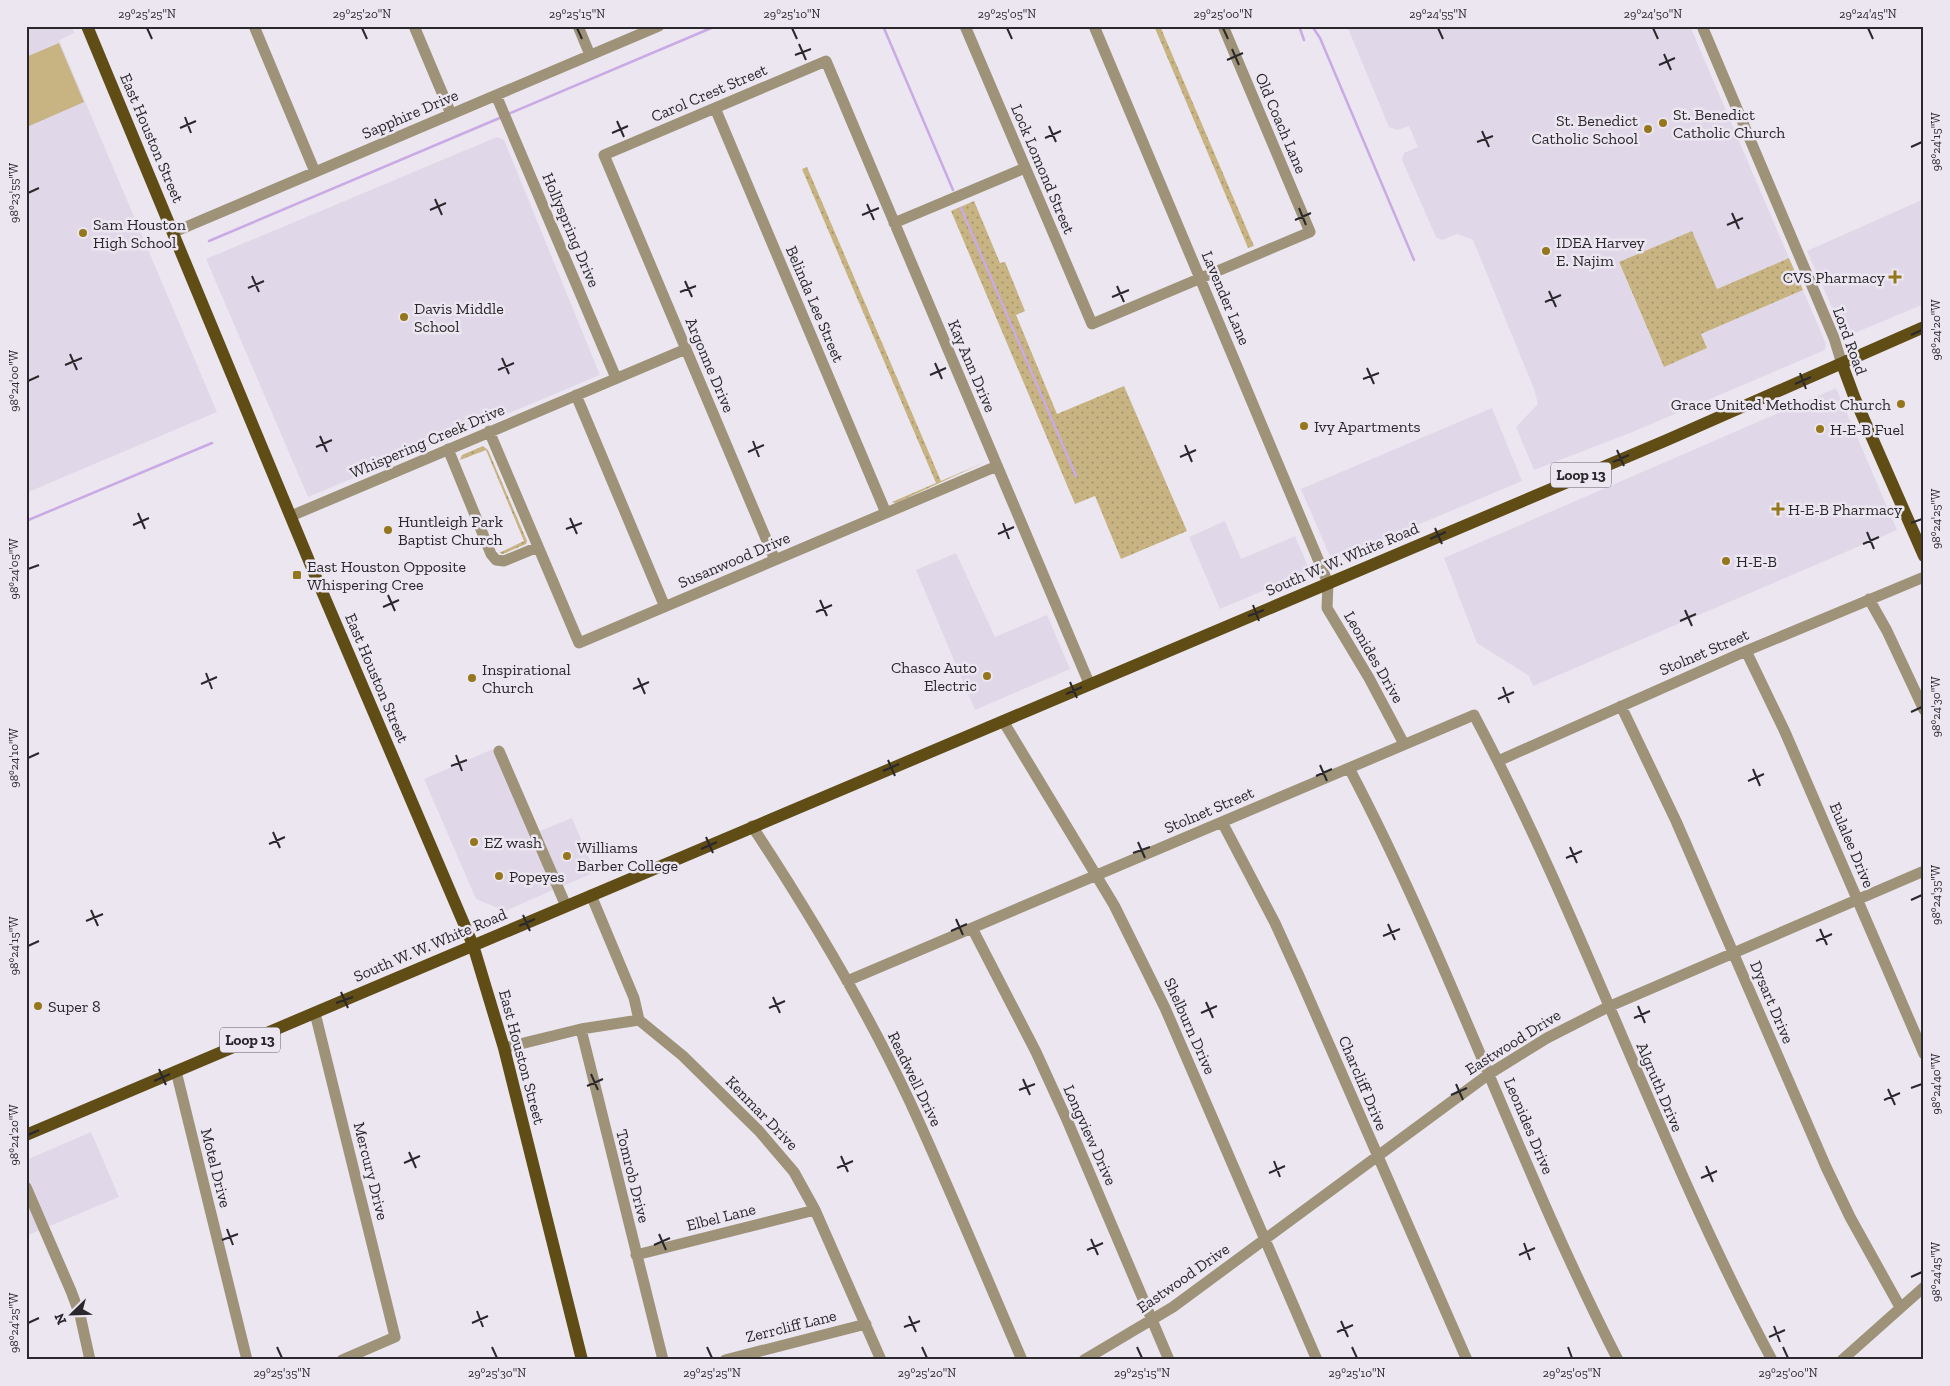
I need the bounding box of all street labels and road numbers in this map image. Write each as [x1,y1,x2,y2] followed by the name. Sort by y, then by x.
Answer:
[648,60,770,126] street label: Carol Crest Street
[116,70,188,206] street label: East Houston Street
[1251,70,1311,176] street label: Old Coach Lane
[359,85,461,143] street label: Sapphire Drive
[1007,101,1079,237] street label: Lock Lomond Street
[538,170,604,290] street label: Hollyspring Drive
[782,243,848,365] street label: Belinda Lee Street
[1198,248,1254,348] street label: Lavender Lane
[1829,305,1871,378] street label: Lord Road
[681,315,739,415] street label: Argonne Drive
[944,317,1000,415] street label: Kay Ann Drive
[347,400,507,482] street label: Whispering Creek Drive
[1551,462,1611,488] road number: Loop 13
[1263,518,1421,600] street label: South W. W. White Road
[675,528,793,592] street label: Susanwood Drive
[1340,608,1408,706] street label: Leonides Drive
[341,610,413,746] street label: East Houston Street
[1656,625,1752,679] street label: Stolnet Street
[1161,783,1257,837] street label: Stolnet Street
[1825,799,1879,891] street label: Eulalee Drive
[351,904,509,986] street label: South W. W. White Road
[1746,958,1798,1046] street label: Dysart Drive
[1160,975,1220,1077] street label: Shelburn Drive
[495,988,549,1127] street label: East Houston Street
[1462,1005,1564,1079] street label: Eastwood Drive
[220,1028,280,1052] road number: Loop 13
[884,1029,946,1129] street label: Readwell Drive
[1335,1033,1391,1133] street label: Charcliff Drive
[1633,1040,1687,1134] street label: Algruth Drive
[722,1072,802,1154] street label: Kenmar Drive
[1500,1075,1558,1177] street label: Leonides Drive
[1059,1082,1121,1188] street label: Longview Drive
[350,1120,392,1222] street label: Mercury Drive
[197,1126,235,1210] street label: Motel Drive
[612,1127,654,1225] street label: Tomrob Drive
[684,1199,758,1235] street label: Elbel Lane
[1133,1239,1233,1317] street label: Eastwood Drive
[744,1306,838,1346] street label: Zerrcliff Lane

